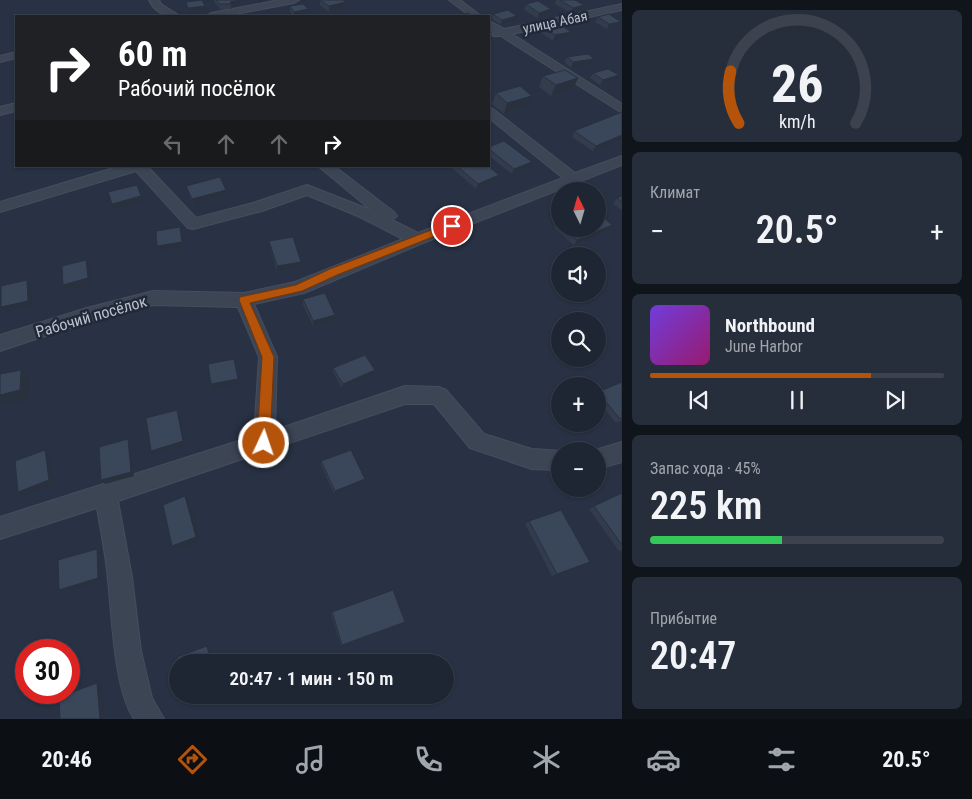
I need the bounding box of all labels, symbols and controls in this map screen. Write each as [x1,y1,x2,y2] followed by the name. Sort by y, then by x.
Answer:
[521,7,589,37] street label: улица Абая
[118,34,187,75] text: 60 m
[35,35,100,100] icon: right
[771,54,823,115] text: 26
[118,76,276,101] text: Рабочий посёлок
[779,111,815,132] text: km/h
[159,130,187,158] icon: left
[212,130,240,158] icon: ahead
[265,130,293,158] icon: ahead
[318,130,346,158] icon: right
[551,182,606,238] north arrow
[551,182,606,497] map controls
[650,183,700,202] text: Климат
[431,205,473,247] pin
[756,208,838,252] text: 20.5°
[438,212,466,240] icon: arrive
[650,215,664,248] text: −
[930,215,944,248] text: +
[551,247,606,302] button: sound
[33,291,149,341] street label: Рабочий посёлок
[551,312,606,367] button: search
[725,314,815,337] text: Northbound
[725,337,803,356] text: June Harbor
[551,377,606,432] button: +
[685,386,713,414] icon: previous
[783,386,811,414] icon: pause
[881,386,909,414] icon: next
[237,416,289,468] position arrow
[551,442,606,497] button: −
[650,459,761,478] text: Запас хода · 45%
[650,484,762,528] text: 225 km
[650,609,717,628] text: Прибытие
[650,634,736,678] text: 20:47
[15,639,80,704] speed limit sign: 30
[230,667,393,690] text: 20:47 · 1 мин · 150 m
[175,742,210,777] icon: directions
[293,742,328,777] icon: music
[411,742,446,777] icon: phone
[529,742,564,777] icon: climate
[646,742,681,777] icon: car
[764,742,799,777] icon: filters
[41,747,92,772] text: 20:46
[882,747,930,772] text: 20.5°

